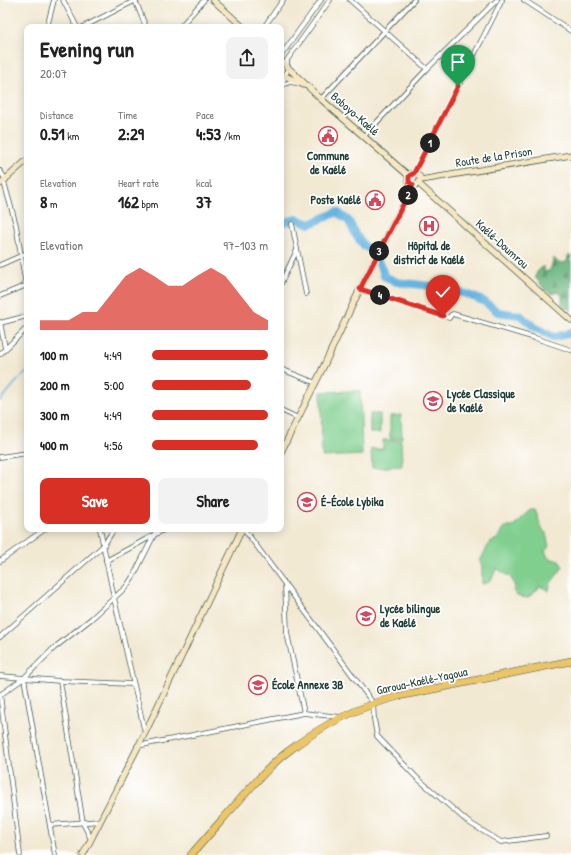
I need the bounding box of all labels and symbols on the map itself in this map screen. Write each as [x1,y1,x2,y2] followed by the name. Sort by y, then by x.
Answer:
[441,45,475,86] pin
[327,88,383,140] street label: Boboyo-Kaélé
[317,125,339,147] public building icon: Commune de Kaélé
[420,133,440,153] pin: 1
[454,142,534,171] street label: Route de la Prison
[307,147,350,178] place label: Commune de Kaélé
[398,185,418,205] pin: 2
[364,189,386,211] public building icon: Poste Kaélé
[310,191,361,208] place label: Poste Kaélé
[418,215,440,237] hospital icon: Hôpital de district de Kaélé
[472,215,533,272] street label: Kaélé-Doumrou
[394,237,465,268] place label: Hôpital de district de Kaélé
[369,241,389,261] pin: 3
[426,275,460,316] pin
[370,285,390,305] pin: 4
[447,385,515,416] place label: Lycée Classique de Kaélé
[422,390,444,412] school or university icon: Lycée Classique de Kaélé
[296,491,318,513] school or university icon: É-École Lybika
[321,493,384,511] place label: É-École Lybika
[380,600,441,631] place label: Lycée bilingue de Kaélé
[355,605,377,627] school or university icon: Lycée bilingue de Kaélé
[375,663,469,698] street label: Garoua-Kaélé-Yagoua
[247,674,269,696] school or university icon: École Annexe 3B
[272,676,343,693] place label: École Annexe 3B

